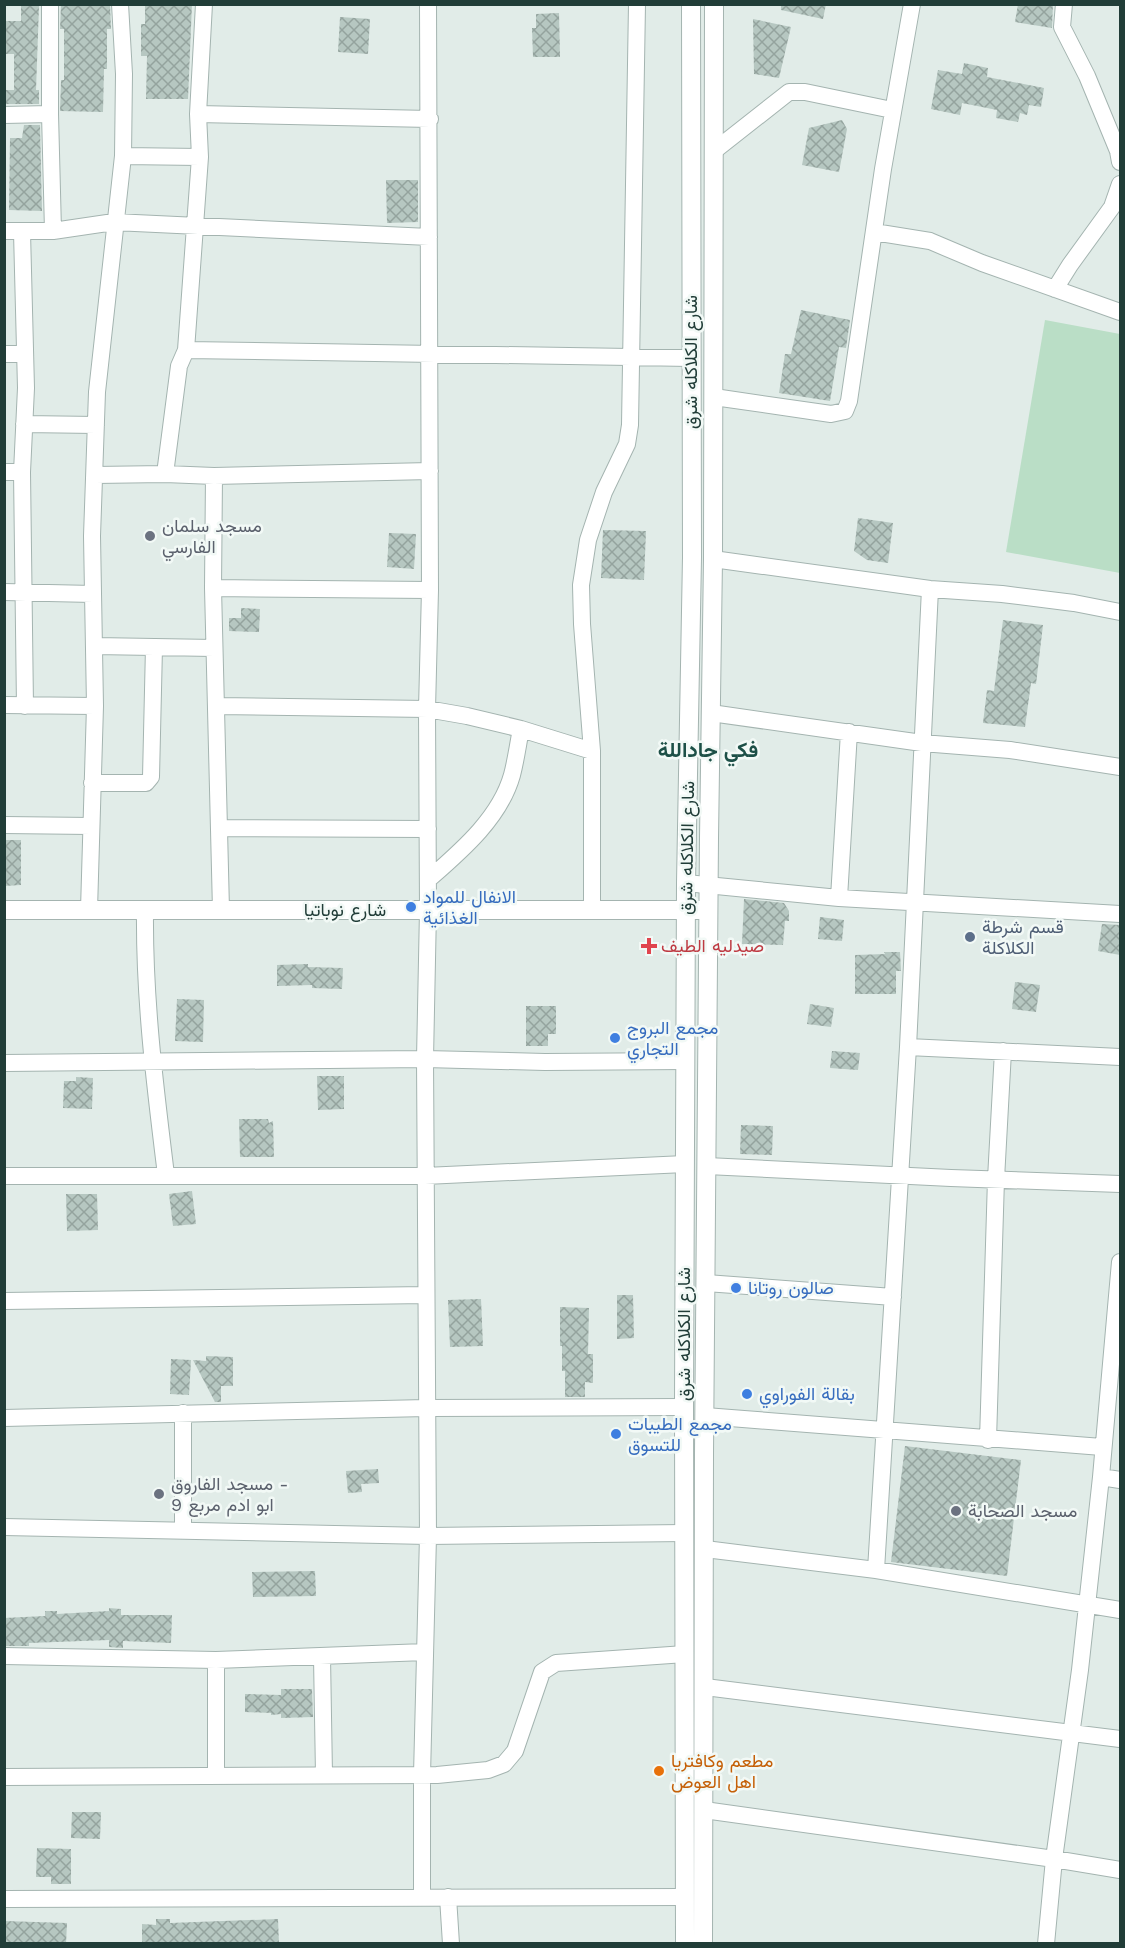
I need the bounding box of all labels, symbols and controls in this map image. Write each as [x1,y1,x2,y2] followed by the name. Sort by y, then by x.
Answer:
[680,295,703,429] street label: شارع الكلاكله شرق
[162,515,262,562] place label: مسجد سلمان الفارسي
[143,529,157,543] marker: مسجد سلمان الفارسي
[658,737,758,767] district label: فكي جاداللة
[675,781,700,915] street label: شارع الكلاكله شرق
[423,886,516,928] place label: الانفال للمواد الغذائية
[304,899,386,922] street label: شارع نوباتيا
[404,900,418,914] marker: الانفال للمواد الغذائية
[982,916,1064,958] place label: قسم شرطة الكلاكلة
[963,930,977,944] marker: قسم شرطة الكلاكلة
[661,935,764,956] place label: صيدليه الطيف
[642,939,656,953] marker: صيدليه الطيف
[627,1017,718,1064] place label: مجمع البروج التجاري
[608,1031,622,1045] marker: مجمع البروج التجاري
[673,1267,696,1401] street label: شارع الكلاكله شرق
[748,1277,834,1299] place label: صالون روتانا
[729,1281,743,1295] marker: صالون روتانا
[759,1383,855,1409] place label: بقالة الفوراوي
[740,1387,754,1401] marker: بقالة الفوراوي
[628,1413,732,1456] place label: مجمع الطيبات للتسوق
[609,1427,623,1441] marker: مجمع الطيبات للتسوق
[171,1473,289,1517] place label: مسجد الفاروق - ابو ادم مربع 9
[152,1487,166,1501] marker: مسجد الفاروق - ابو ادم مربع 9
[968,1500,1077,1521] place label: مسجد الصحابة
[949,1504,963,1518] marker: مسجد الصحابة
[671,1750,773,1793] place label: مطعم وكافتريا اهل العوض
[652,1764,666,1778] marker: مطعم وكافتريا اهل العوض

